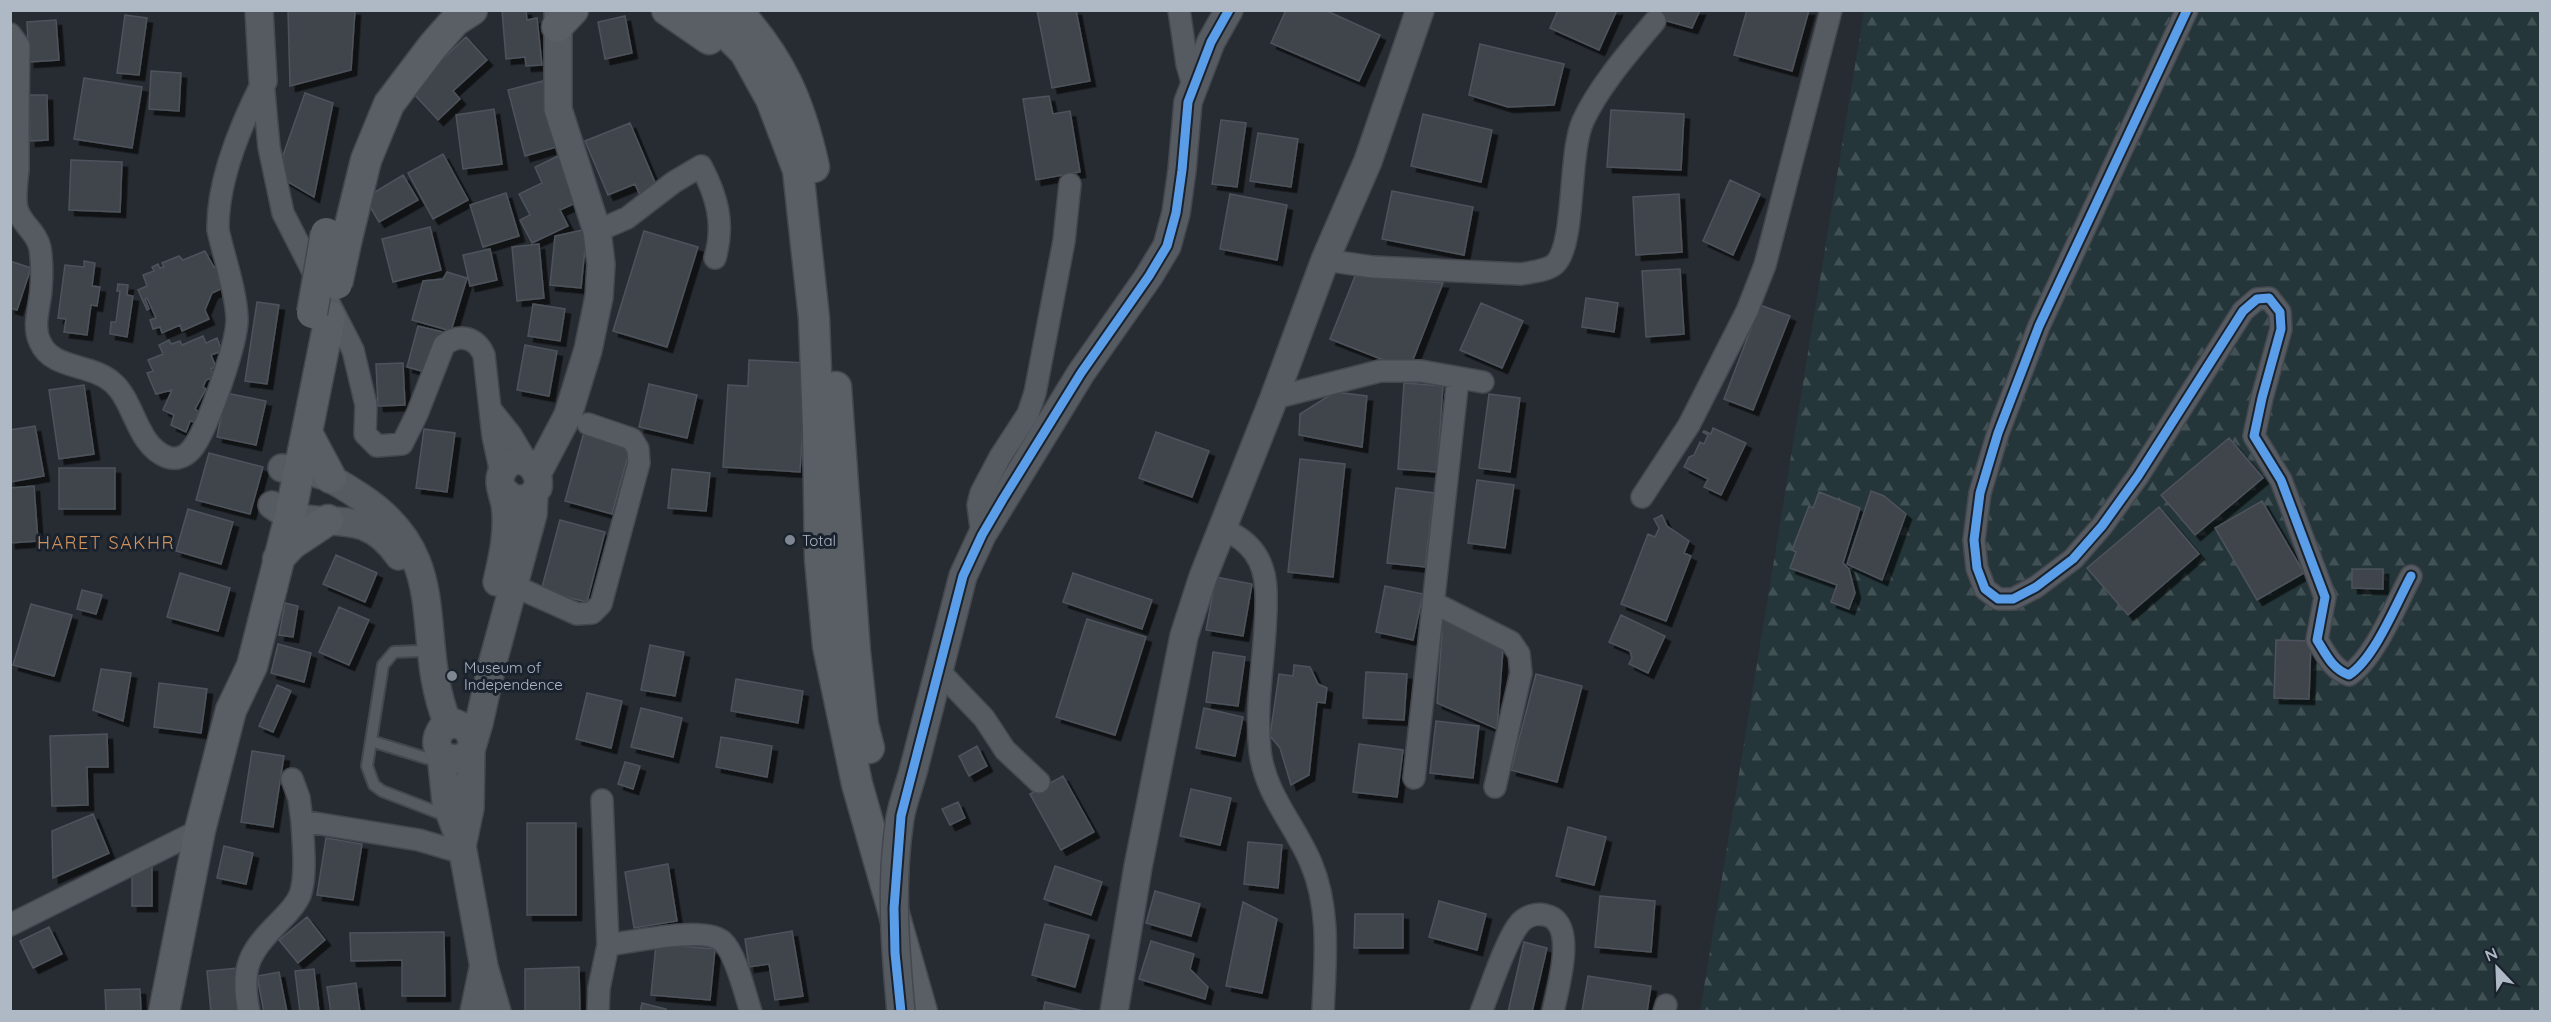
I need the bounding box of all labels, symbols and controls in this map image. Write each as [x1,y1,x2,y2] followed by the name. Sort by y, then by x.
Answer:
[37,531,175,554] district label: HARET SAKHR
[802,531,836,550] place label: Total
[783,533,797,547] marker: Total
[464,658,563,694] place label: Museum of Independence
[445,669,459,683] marker: Museum of Independence
[2467,938,2527,998] north arrow
[2482,943,2500,966] text: N

